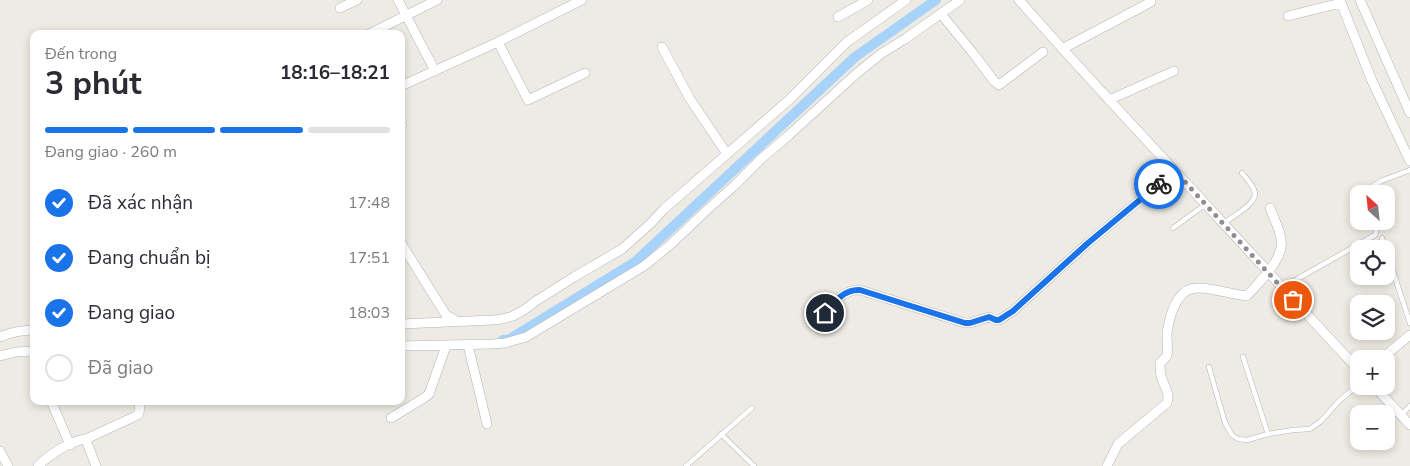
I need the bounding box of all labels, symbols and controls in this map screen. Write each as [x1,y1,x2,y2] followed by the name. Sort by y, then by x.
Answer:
[45,43,117,65] text: Đến trong
[280,60,390,86] text: 18:16–18:21
[45,62,142,105] text: 3 phút
[45,141,177,163] text: Đang giao · 260 m
[1134,159,1184,209] courier
[1145,170,1173,198] icon: bike
[1350,185,1395,230] north arrow
[1350,185,1395,450] map controls
[45,189,73,217] icon: check
[88,190,193,216] text: Đã xác nhận
[348,192,390,214] text: 17:48
[1350,240,1395,285] button: locate
[45,244,73,272] icon: check
[88,245,210,271] text: Đang chuẩn bị
[348,247,390,269] text: 17:51
[1272,279,1314,321] pin
[1279,286,1307,314] icon: bag
[804,292,846,334] pin
[1350,295,1395,340] button: layers
[45,299,73,327] icon: check
[811,299,839,327] icon: home
[88,300,175,326] text: Đang giao
[348,302,390,324] text: 18:03
[1350,350,1395,395] button: +
[88,355,153,381] text: Đã giao
[1350,405,1395,450] button: −

